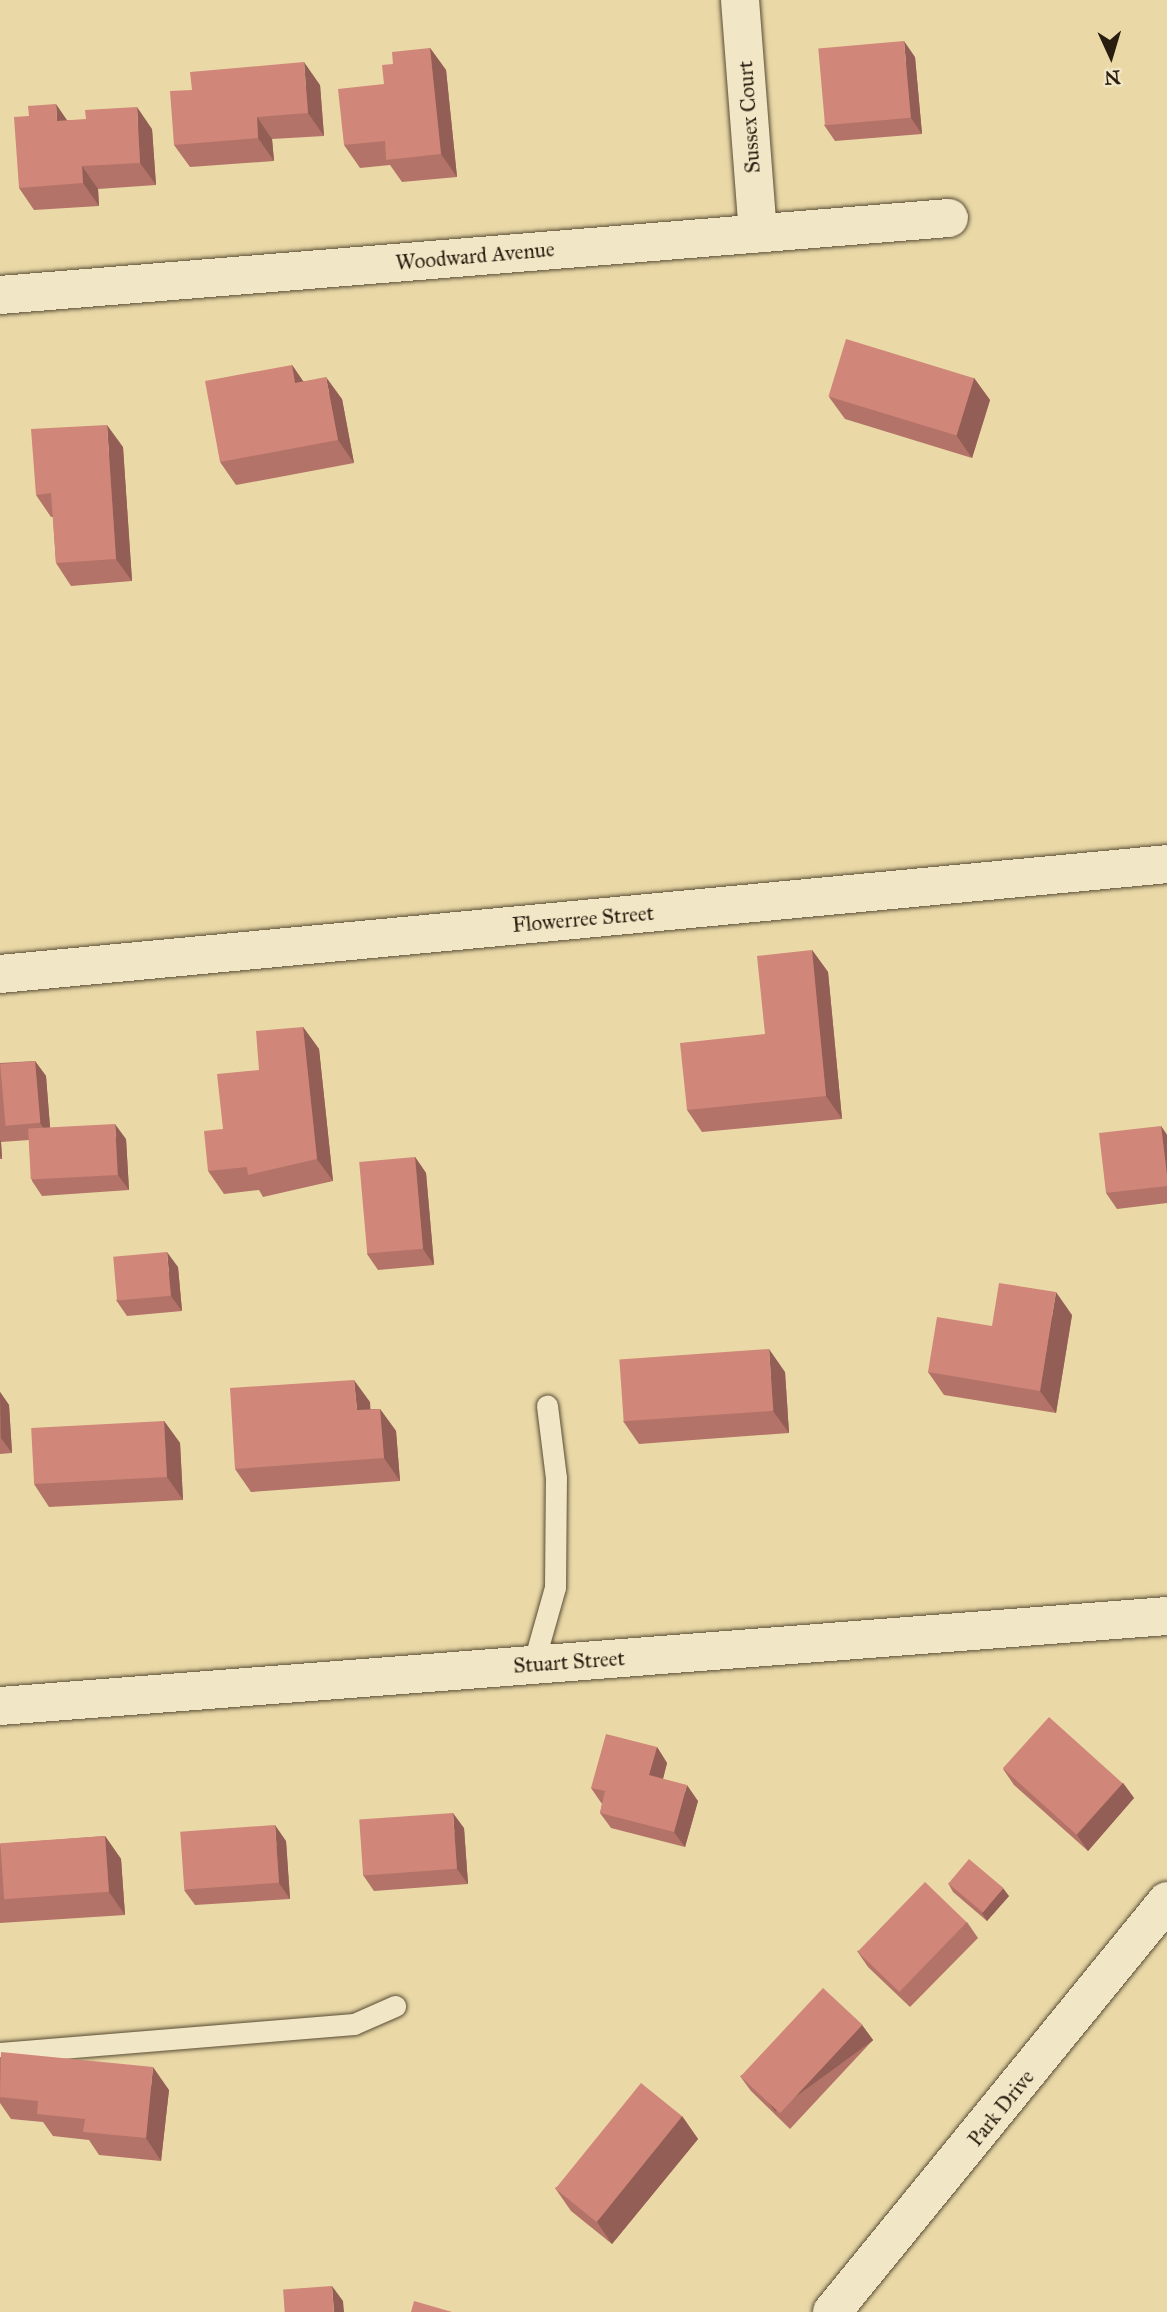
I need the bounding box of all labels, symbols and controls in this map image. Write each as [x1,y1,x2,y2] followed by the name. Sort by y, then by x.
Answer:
[1076,21,1146,91] north arrow
[733,60,765,174] street label: Sussex Court
[1104,65,1121,89] text: N
[394,236,556,276] street label: Woodward Avenue
[511,900,655,938] street label: Flowerree Street
[512,1646,626,1678] street label: Stuart Street
[963,2065,1039,2151] street label: Park Drive

